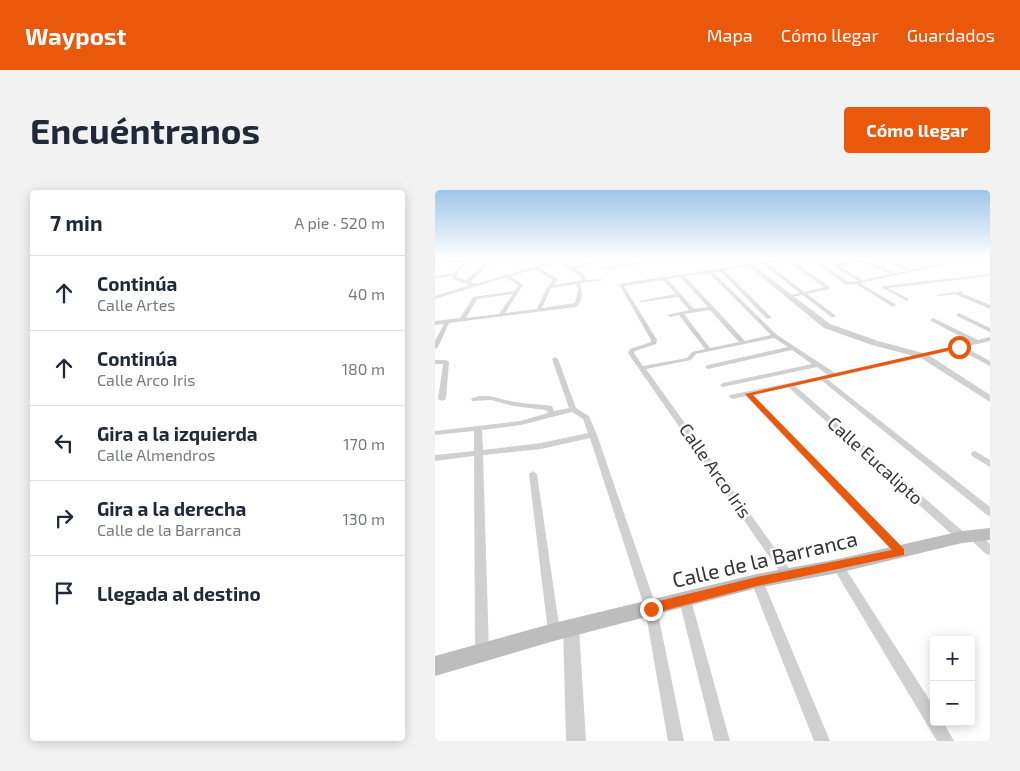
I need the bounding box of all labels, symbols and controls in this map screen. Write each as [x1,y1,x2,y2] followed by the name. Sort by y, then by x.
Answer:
[25,21,126,50] text: Waypost
[707,24,753,46] text: Mapa
[781,24,879,46] text: Cómo llegar
[907,24,995,46] text: Guardados
[844,107,990,153] button: Cómo llegar
[30,109,260,151] text: Encuéntranos
[50,210,103,235] text: 7 min
[294,213,385,232] text: A pie · 520 m
[97,272,177,295] text: Continúa
[50,279,78,307] icon: ahead
[348,284,385,303] text: 40 m
[97,295,175,314] text: Calle Artes
[948,336,971,359] route start
[97,347,177,370] text: Continúa
[50,354,78,382] icon: ahead
[342,359,385,378] text: 180 m
[97,370,195,389] text: Calle Arco Iris
[823,412,928,509] street label: Calle Eucalipto
[675,419,757,522] street label: Calle Arco Iris
[97,422,258,445] text: Gira a la izquierda
[50,429,78,457] icon: left
[343,434,385,453] text: 170 m
[97,445,215,464] text: Calle Almendros
[97,497,246,520] text: Gira a la derecha
[50,504,78,532] icon: right
[343,509,385,528] text: 130 m
[97,520,241,539] text: Calle de la Barranca
[670,525,860,592] street label: Calle de la Barranca
[50,579,78,607] icon: arrive
[97,582,261,605] text: Llegada al destino
[640,598,663,621] route end
[930,636,975,726] map controls
[930,636,975,681] button: +
[930,681,975,726] button: −

